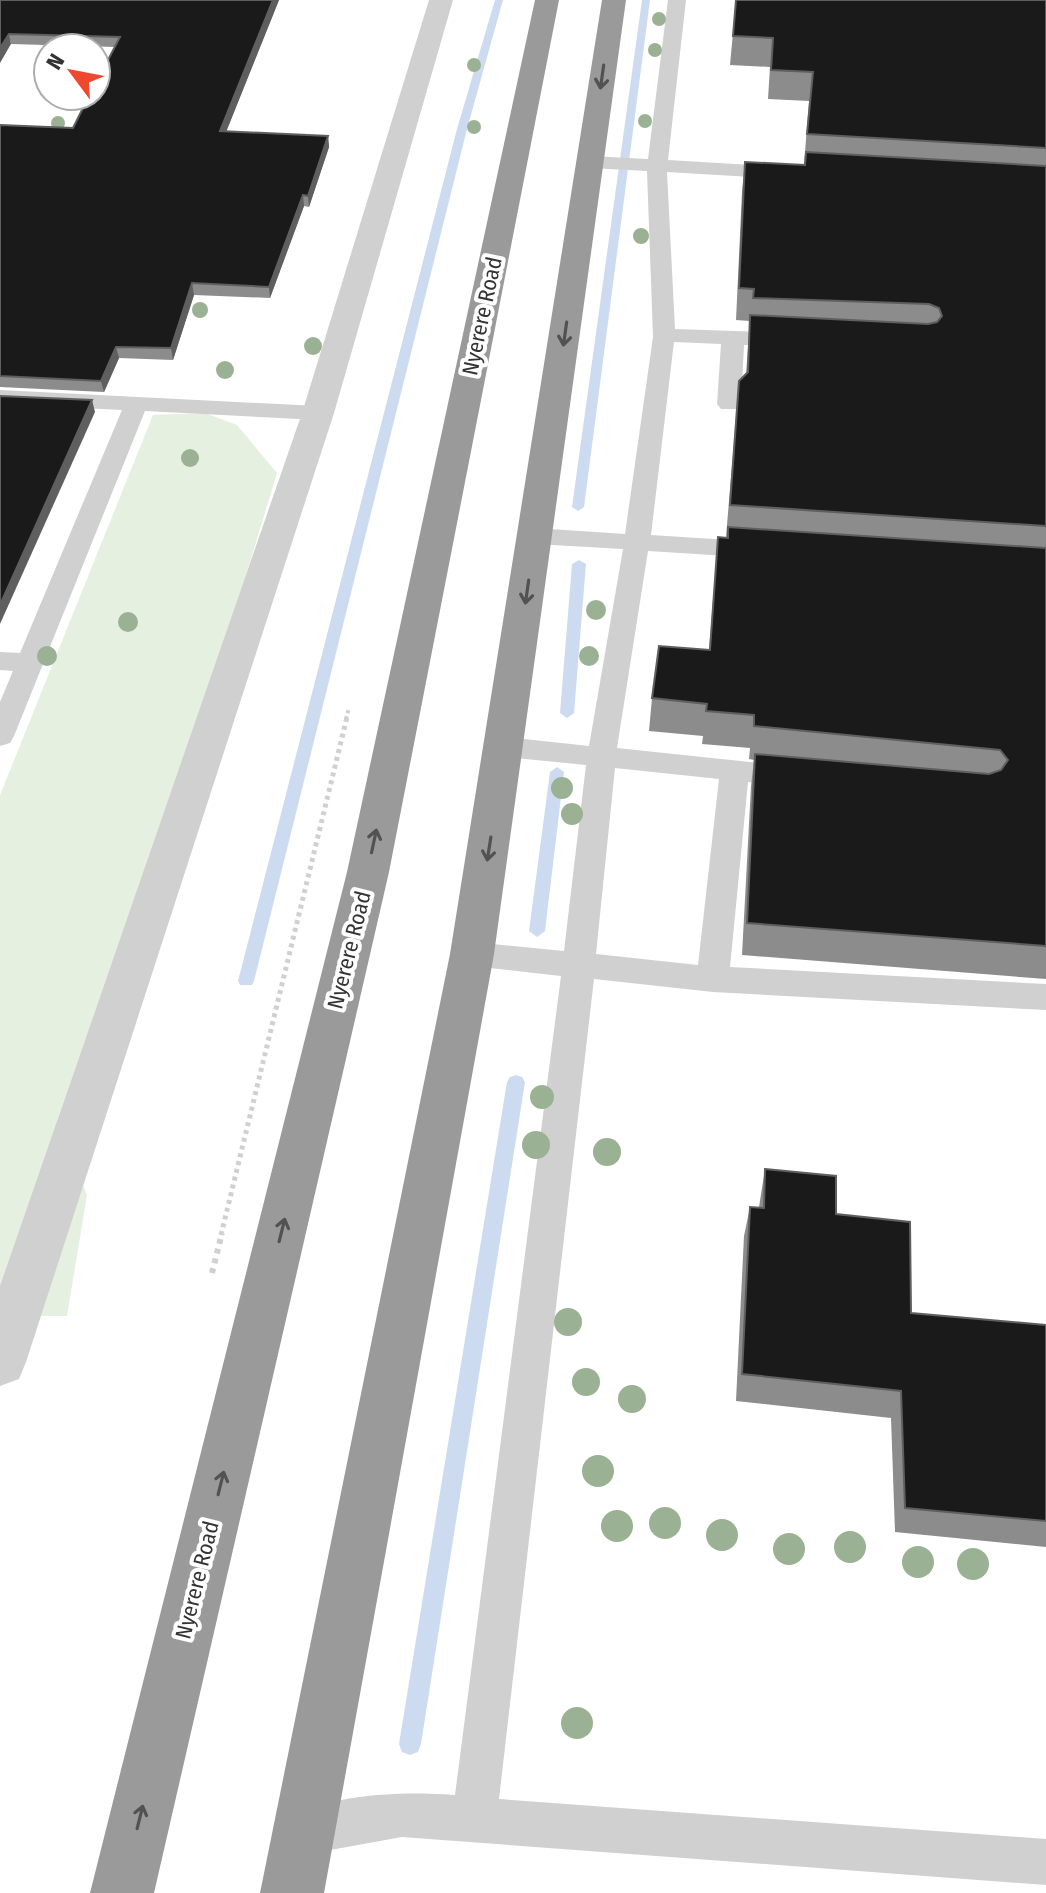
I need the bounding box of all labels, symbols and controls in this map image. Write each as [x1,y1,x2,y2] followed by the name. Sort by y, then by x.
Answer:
[32,32,112,112] north arrow
[41,49,70,74] text: N
[594,64,609,89] one-way arrow
[456,254,508,378] street label: Nyerere Road
[557,321,572,347] one-way arrow
[519,579,534,604] one-way arrow
[367,829,382,854] one-way arrow
[481,836,496,861] one-way arrow
[321,888,377,1012] street label: Nyerere Road
[275,1218,290,1243] one-way arrow
[214,1470,229,1496] one-way arrow
[169,1518,225,1642] street label: Nyerere Road
[133,1805,148,1831] one-way arrow

